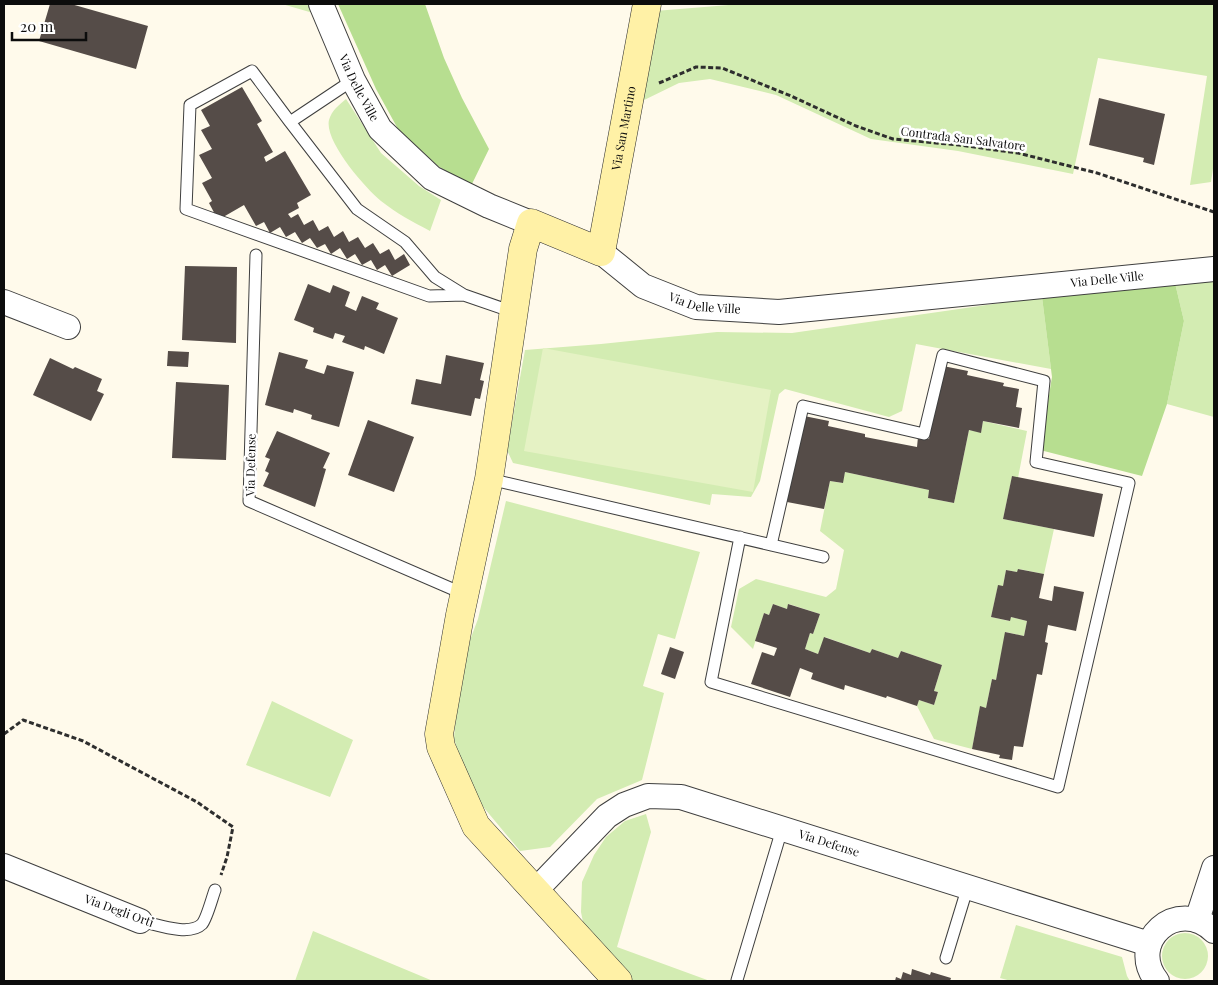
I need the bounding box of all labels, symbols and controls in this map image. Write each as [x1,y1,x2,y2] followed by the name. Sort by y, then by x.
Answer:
[12,10,86,42] scale bar
[20,16,54,36] text: 20 m
[336,51,383,124] street label: Via Delle Ville
[607,84,639,173] street label: Via San Martino
[900,122,1026,154] street label: Contrada San Salvatore
[1069,267,1144,290] street label: Via Delle Ville
[666,288,741,317] street label: Via Delle Ville
[241,433,259,498] street label: Via Defense
[796,825,862,860] street label: Via Defense
[82,890,157,930] street label: Via Degli Orti

